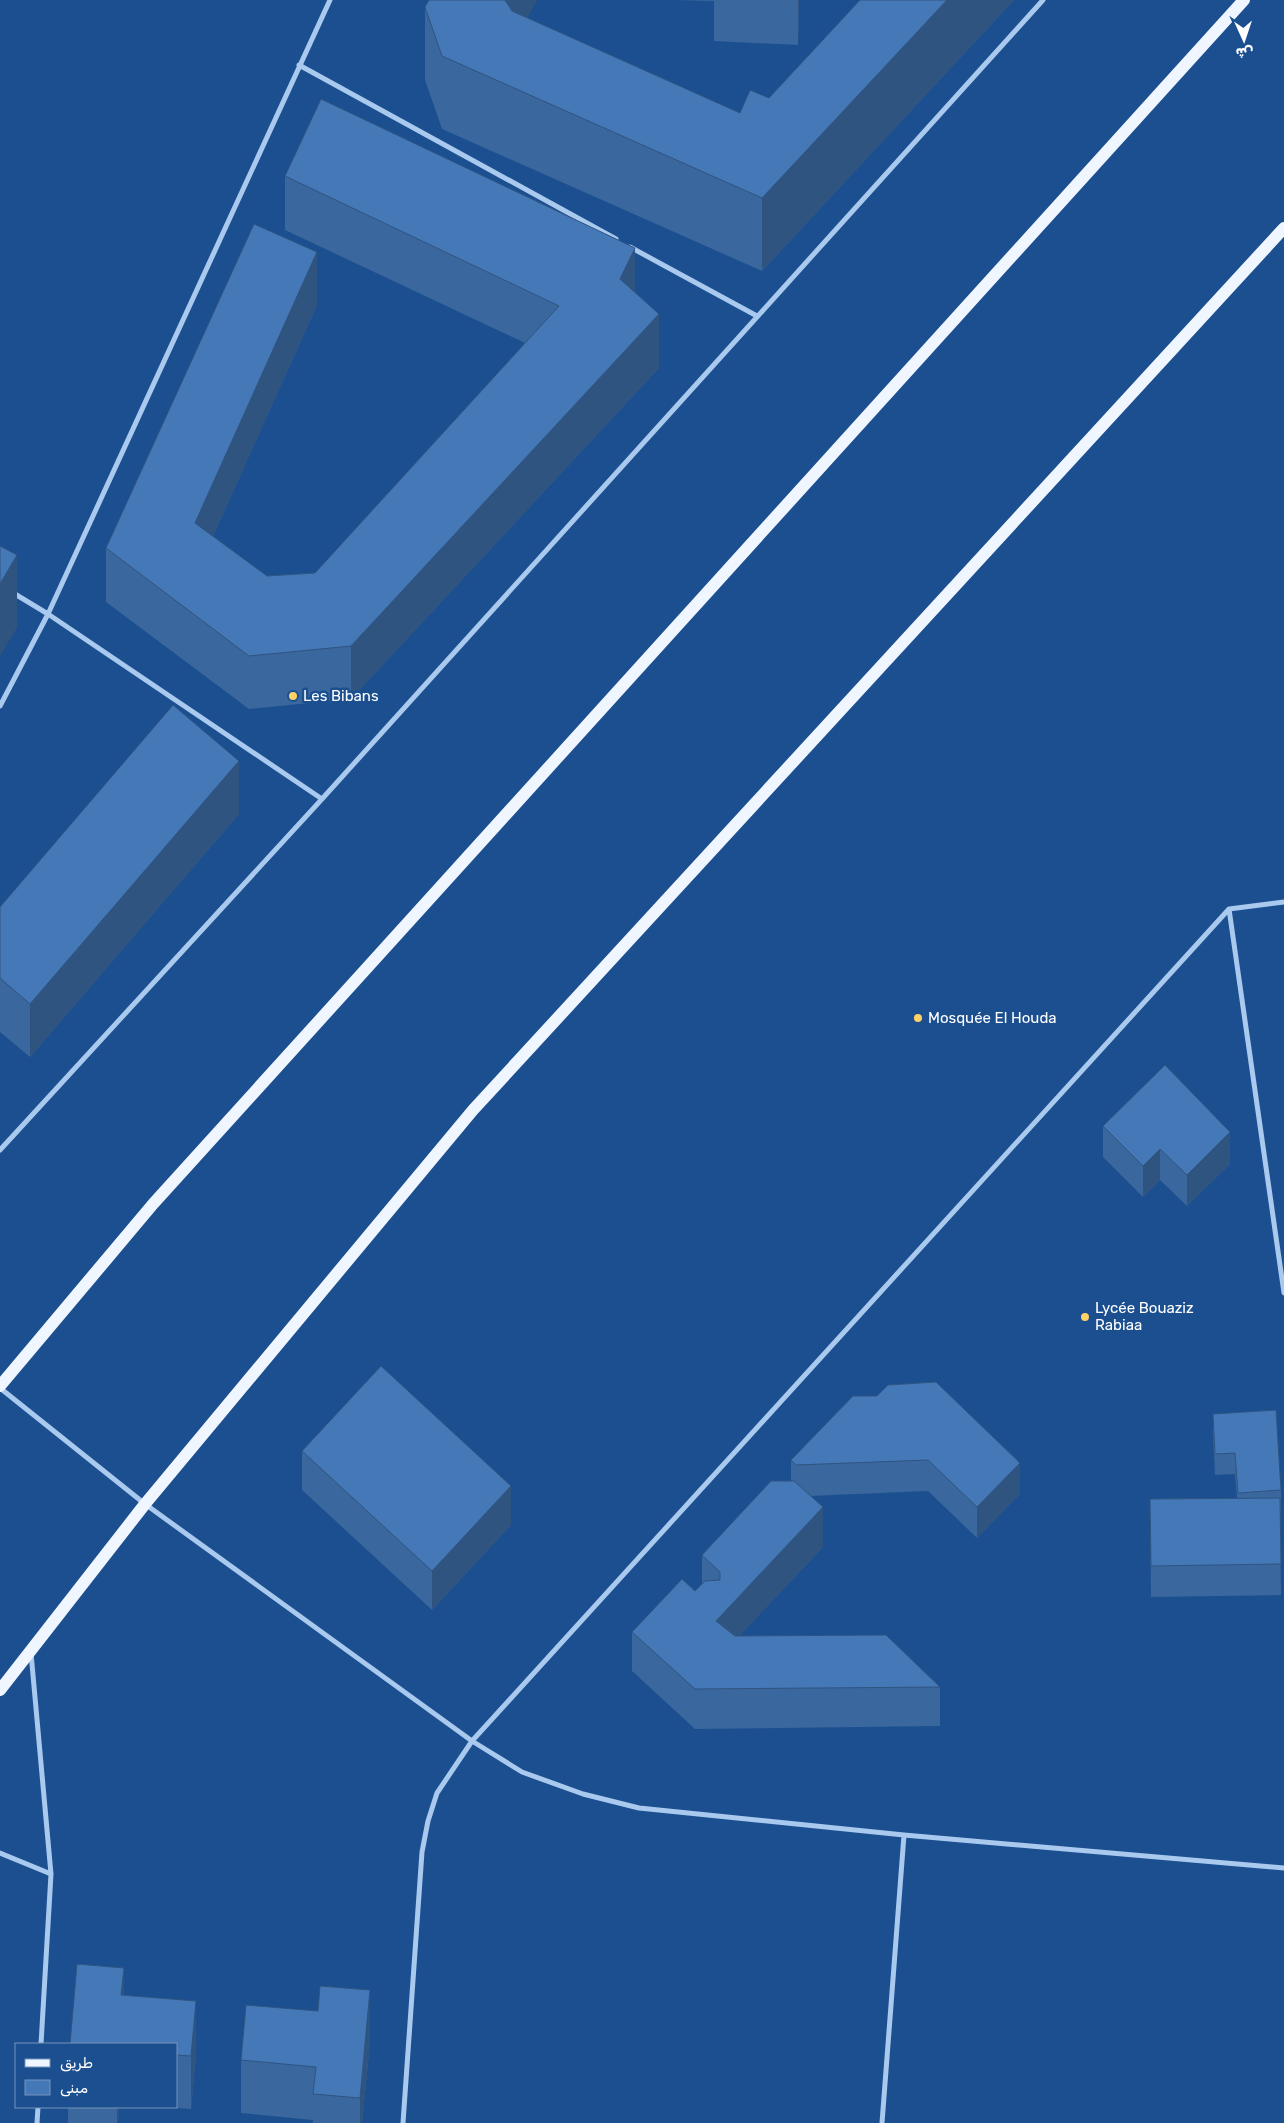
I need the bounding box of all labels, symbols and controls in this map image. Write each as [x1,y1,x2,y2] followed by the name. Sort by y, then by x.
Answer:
[1219,15,1269,65] north arrow
[1235,44,1254,61] text: ش
[303,687,379,705] place label: Les Bibans
[287,690,299,702] marker: Les Bibans
[928,1009,1057,1027] place label: Mosquée El Houda
[912,1012,924,1024] marker: Mosquée El Houda
[1095,1299,1194,1334] place label: Lycée Bouaziz Rabiaa
[1079,1311,1091,1323] marker: Lycée Bouaziz Rabiaa
[15,2043,178,2108] legend
[60,2054,93,2072] text: طريق
[60,2079,88,2097] text: مبنى

